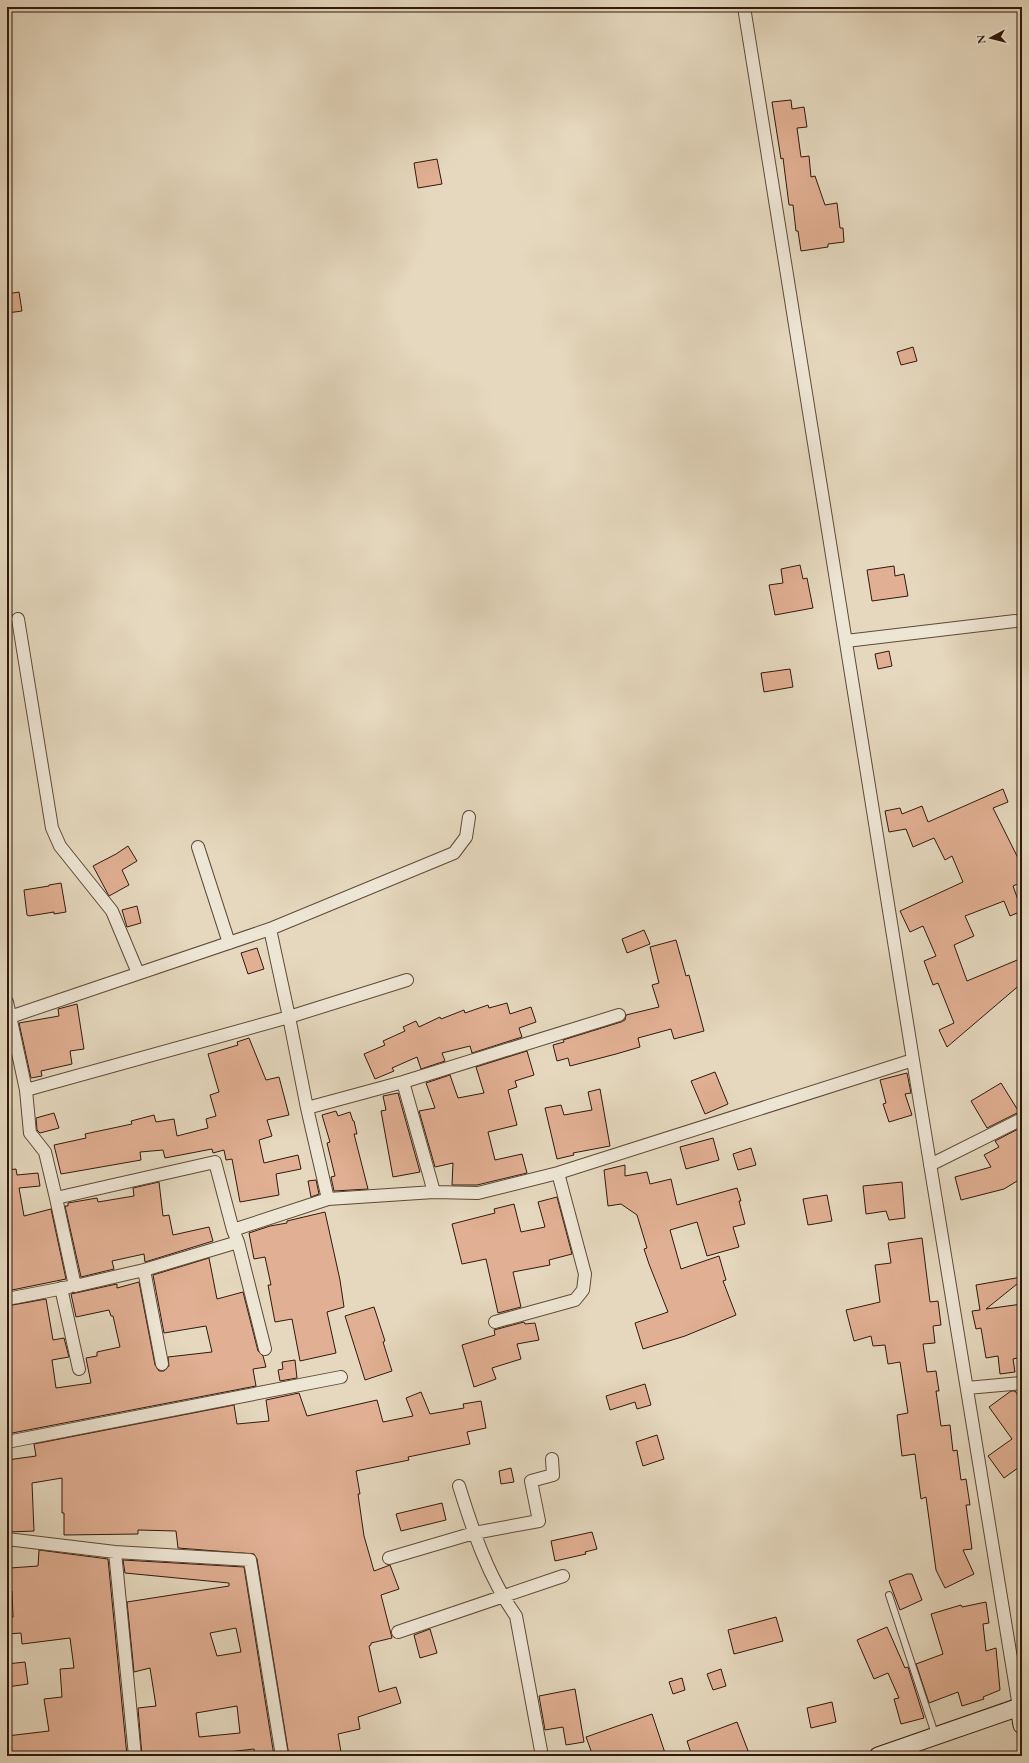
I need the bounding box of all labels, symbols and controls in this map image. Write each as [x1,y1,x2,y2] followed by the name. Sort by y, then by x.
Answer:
[971,18,1011,58] north arrow
[974,34,989,44] text: N

